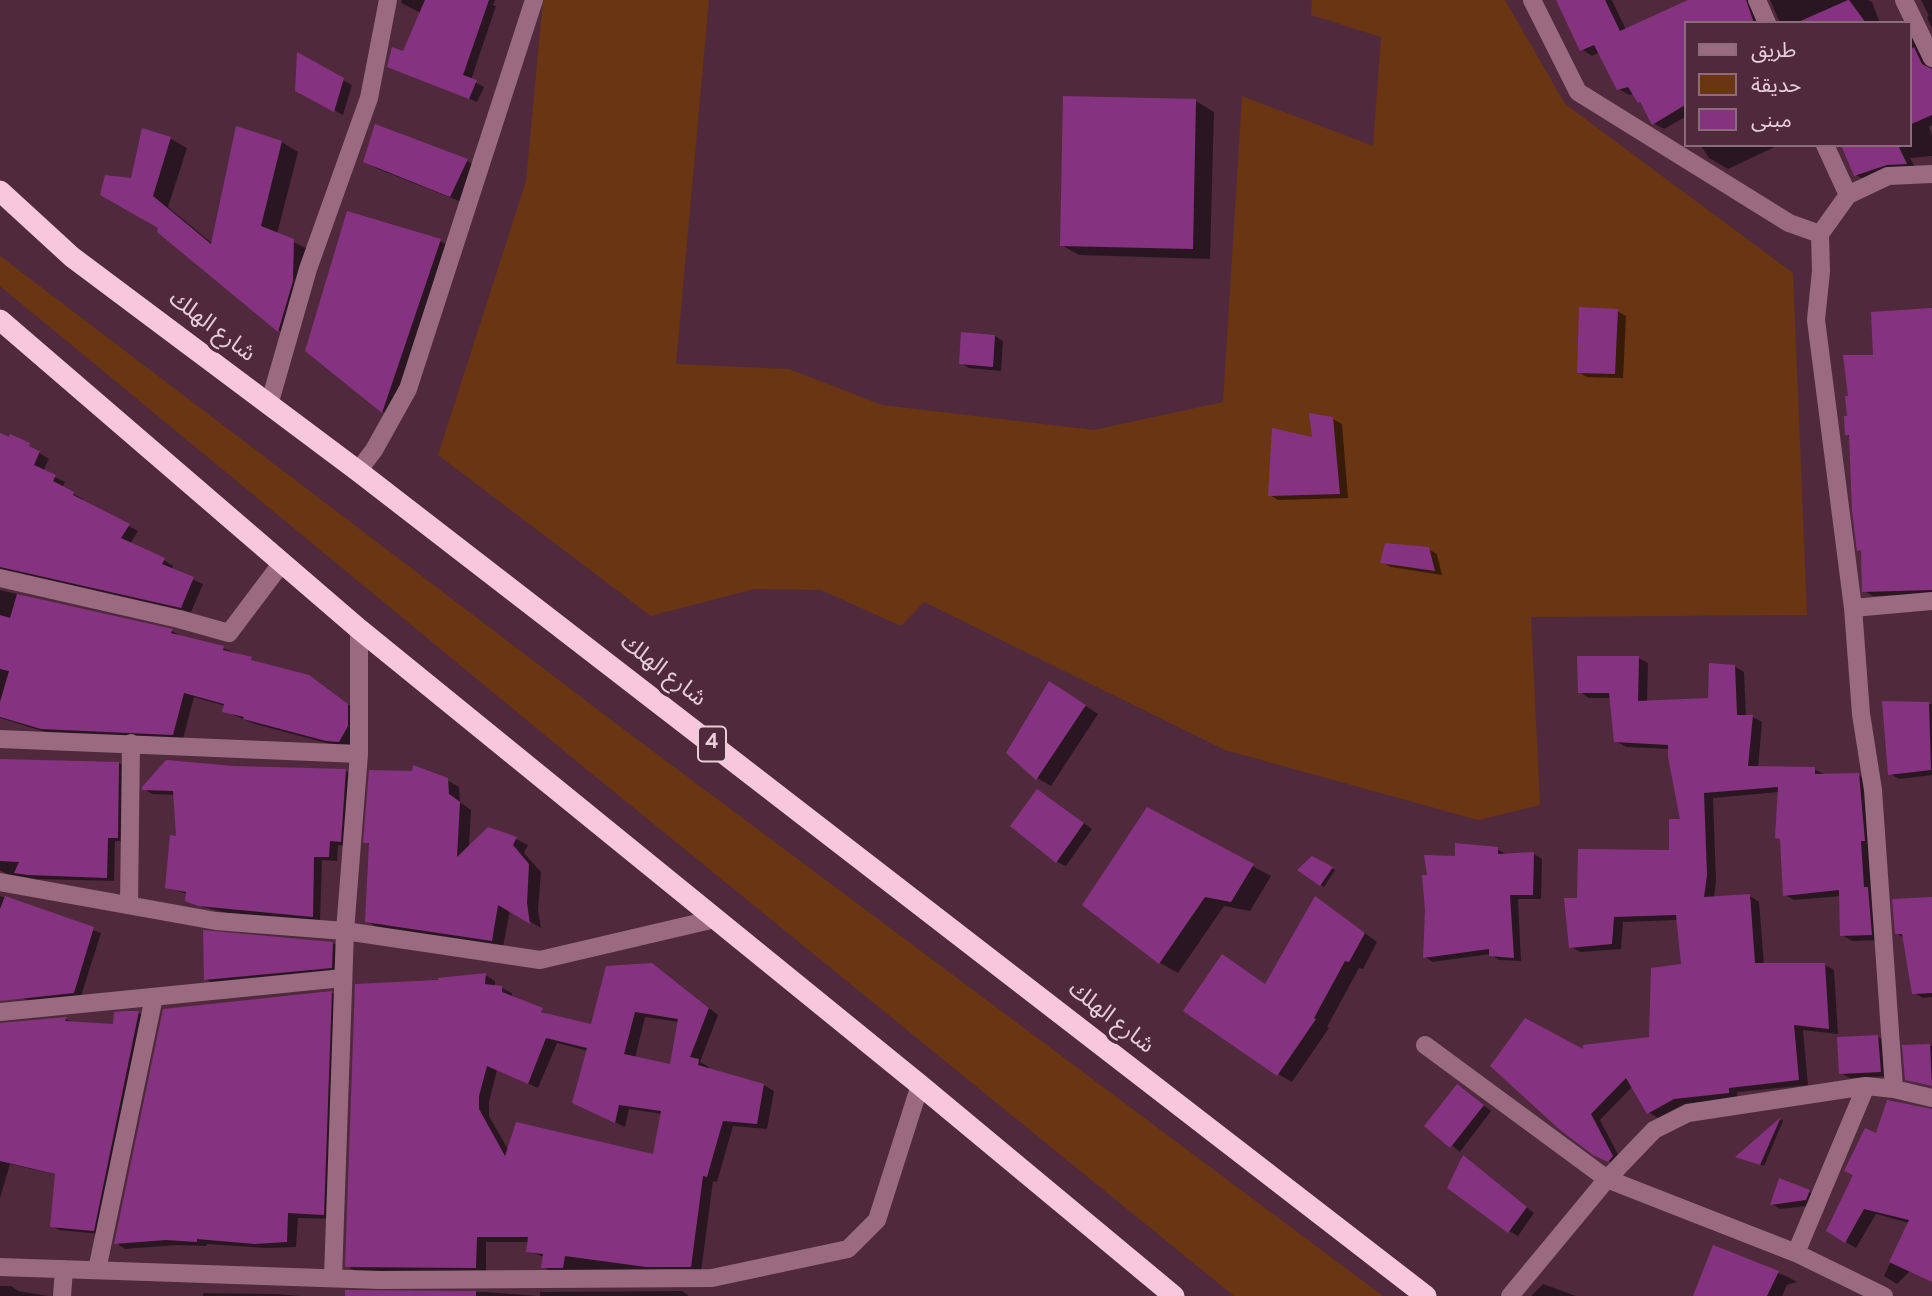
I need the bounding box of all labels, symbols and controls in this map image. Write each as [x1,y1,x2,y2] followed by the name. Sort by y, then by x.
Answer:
[1684,21,1911,147] legend
[1751,38,1796,65] text: طريق
[1751,73,1801,100] text: حديقة
[1751,108,1792,135] text: مبنى
[162,286,260,370] street label: شارع الهلك
[614,630,710,714] street label: شارع الهلك
[698,726,726,762] road number: 4
[1062,977,1158,1061] street label: شارع الهلك

